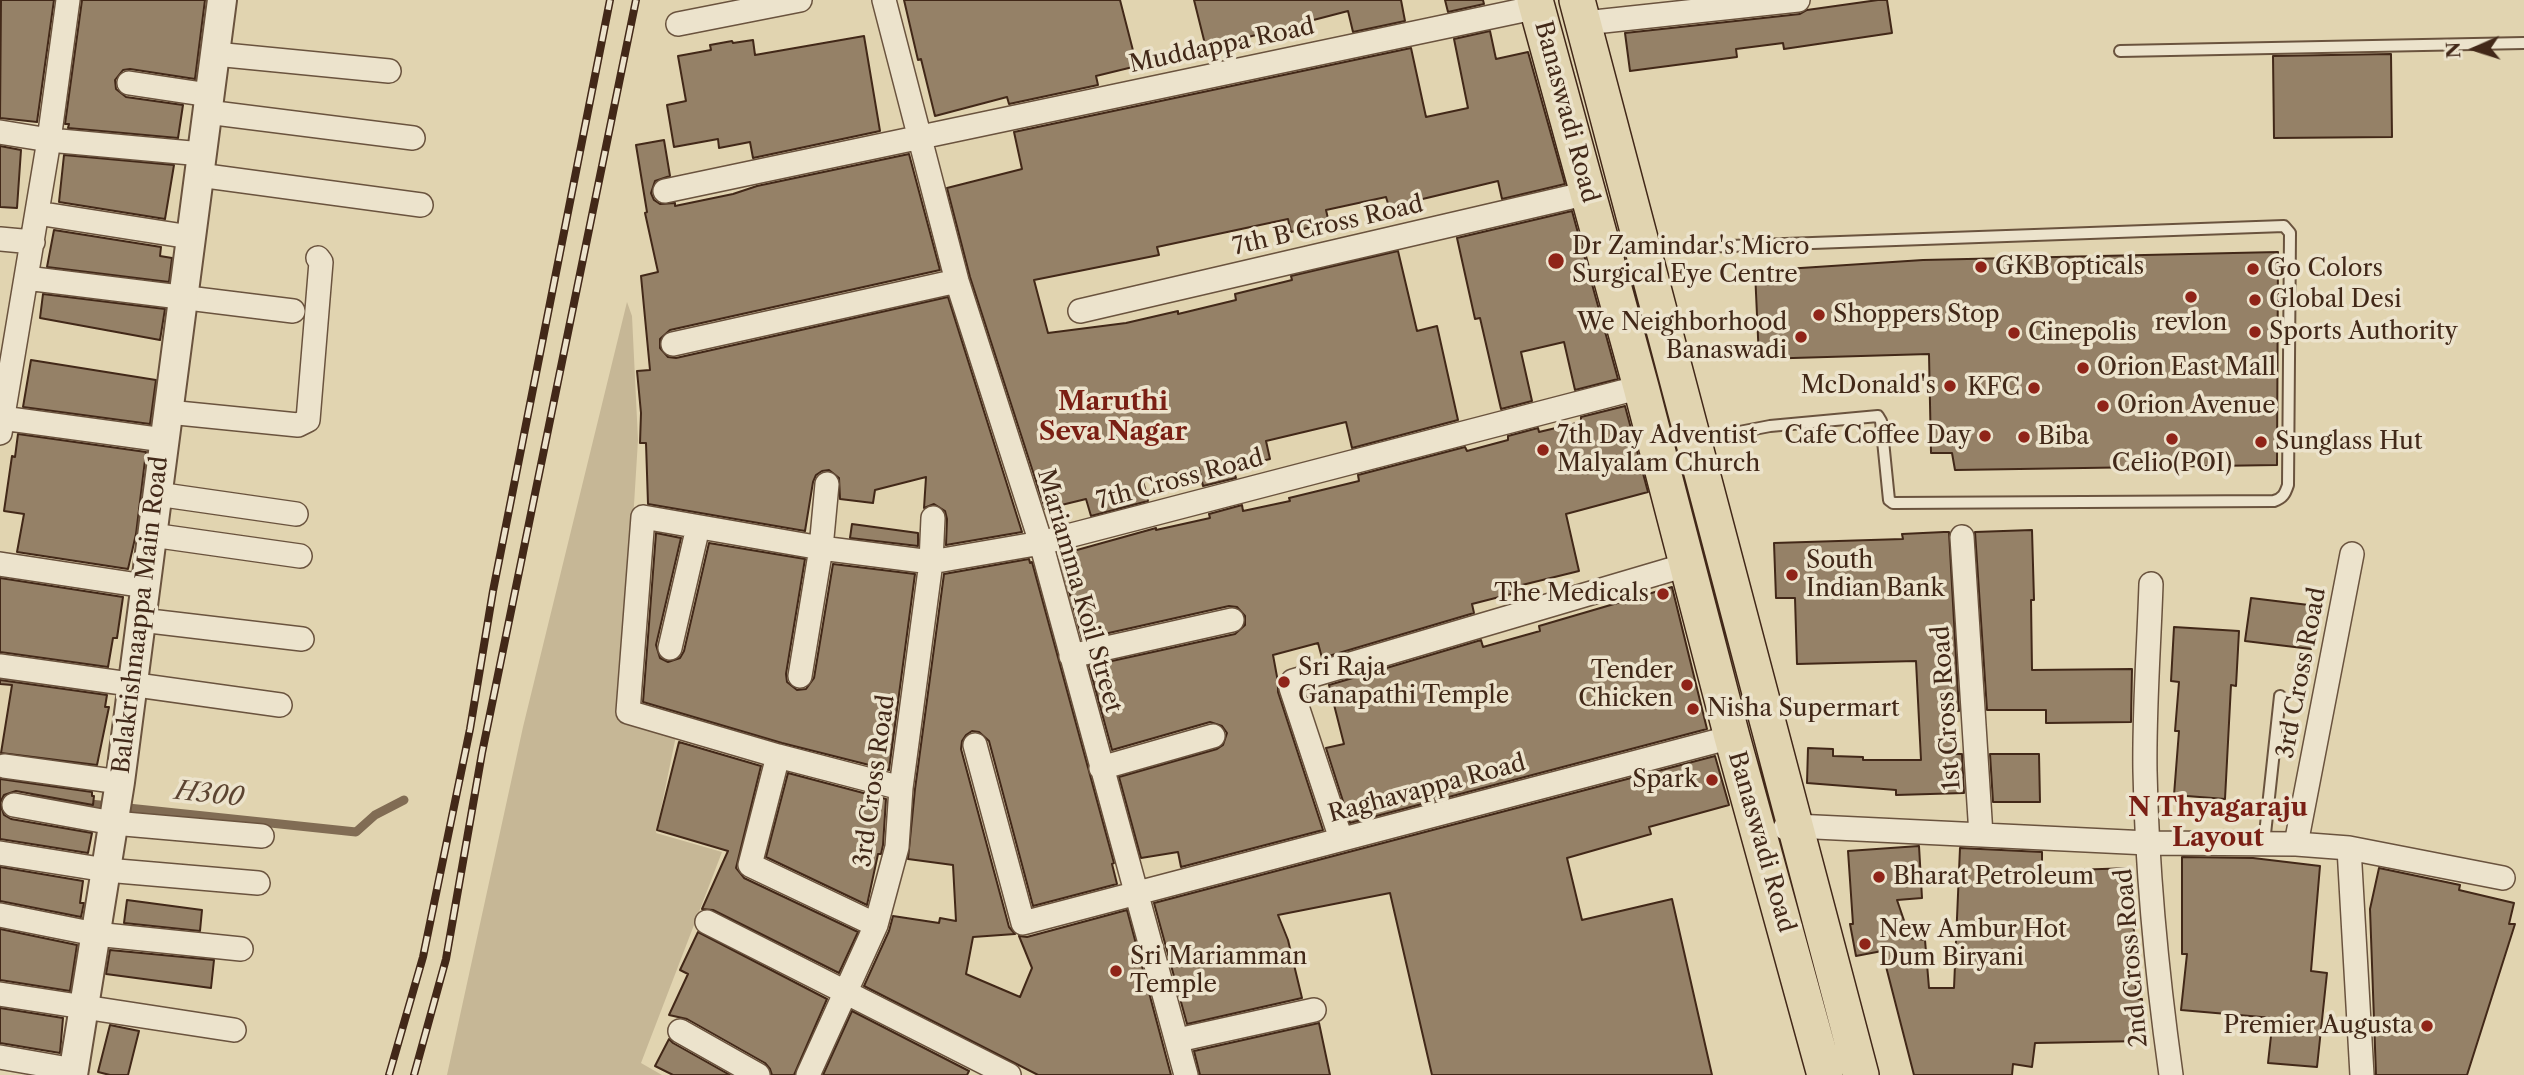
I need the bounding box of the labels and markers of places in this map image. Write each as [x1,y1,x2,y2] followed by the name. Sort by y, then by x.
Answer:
[1572,233,1809,289] place label: Dr Zamindar's Micro Surgical Eye Centre
[1546,251,1566,271] marker: Dr Zamindar's Micro Surgical Eye Centre
[1995,253,2144,281] place label: GKB opticals
[2267,255,2383,283] place label: Go Colors
[1973,259,1989,275] marker: GKB opticals
[2245,261,2261,277] marker: Go Colors
[2269,286,2401,314] place label: Global Desi
[2183,289,2199,305] marker: revlon
[2247,292,2263,308] marker: Global Desi
[1833,301,1999,329] place label: Shoppers Stop
[1811,307,1827,323] marker: Shoppers Stop
[1577,309,1787,365] place label: We Neighborhood Banaswadi
[2155,309,2227,337] place label: revlon
[2269,318,2458,346] place label: Sports Authority
[2028,319,2137,347] place label: Cinepolis
[2247,324,2263,340] marker: Sports Authority
[2006,325,2022,341] marker: Cinepolis
[1793,329,1809,345] marker: We Neighborhood Banaswadi
[2097,354,2276,382] place label: Orion East Mall
[2075,360,2091,376] marker: Orion East Mall
[1801,372,1936,400] place label: McDonald's
[1967,374,2020,402] place label: KFC
[1942,378,1958,394] marker: McDonald's
[2026,380,2042,396] marker: KFC
[2117,392,2276,420] place label: Orion Avenue
[2095,398,2111,414] marker: Orion Avenue
[1557,422,1760,478] place label: 7th Day Adventist Malyalam Church
[1784,422,1971,450] place label: Cafe Coffee Day
[2038,423,2089,451] place label: Biba
[1977,428,1993,444] marker: Cafe Coffee Day
[2275,428,2422,456] place label: Sunglass Hut
[2016,429,2032,445] marker: Biba
[2164,431,2180,447] marker: Celio(POI)
[2253,434,2269,450] marker: Sunglass Hut
[1535,442,1551,458] marker: 7th Day Adventist Malyalam Church
[2112,450,2232,478] place label: Celio(POI)
[1806,547,1944,603] place label: South Indian Bank
[1784,567,1800,583] marker: South Indian Bank
[1494,580,1649,608] place label: The Medicals
[1655,586,1671,602] marker: The Medicals
[1298,654,1509,710] place label: Sri Raja Ganapathi Temple
[1578,657,1673,713] place label: Tender Chicken
[1276,674,1292,690] marker: Sri Raja Ganapathi Temple
[1679,677,1695,693] marker: Tender Chicken
[1707,695,1900,723] place label: Nisha Supermart
[1685,701,1701,717] marker: Nisha Supermart
[1632,766,1698,794] place label: Spark
[1704,772,1720,788] marker: Spark
[1893,863,2094,891] place label: Bharat Petroleum
[1871,869,1887,885] marker: Bharat Petroleum
[1879,916,2067,972] place label: New Ambur Hot Dum Biryani
[1857,936,1873,952] marker: New Ambur Hot Dum Biryani
[1130,943,1307,999] place label: Sri Mariamman Temple
[1108,963,1124,979] marker: Sri Mariamman Temple
[2223,1012,2413,1040] place label: Premier Augusta
[2419,1018,2435,1034] marker: Premier Augusta

